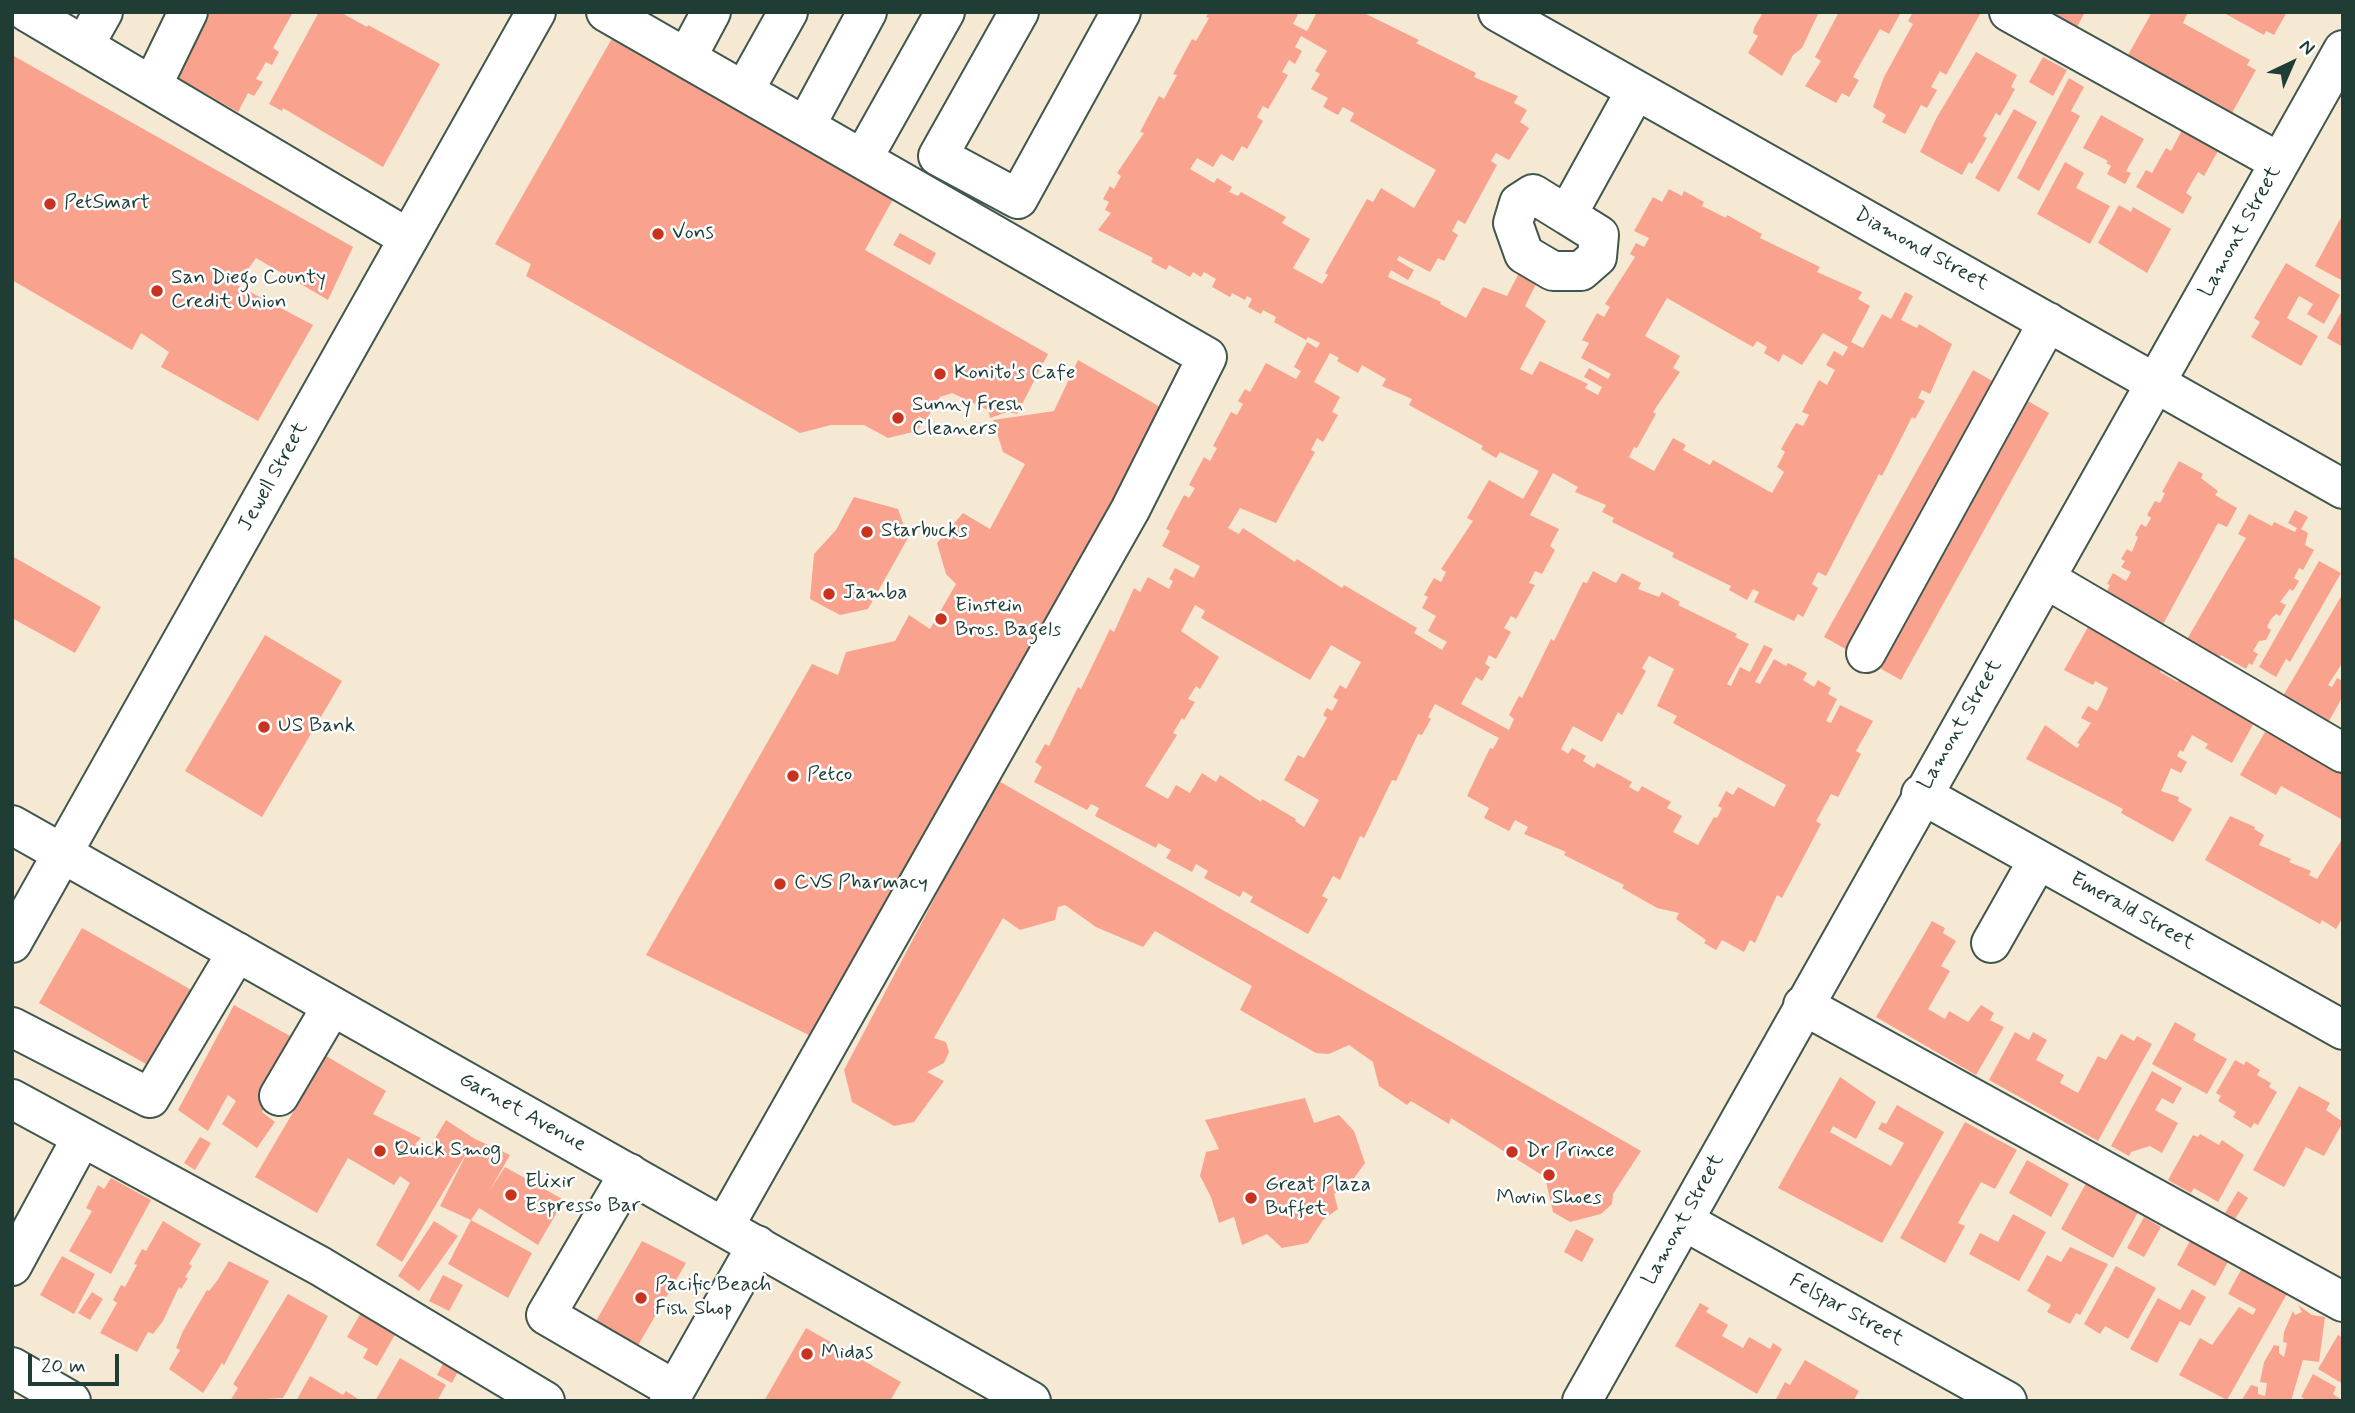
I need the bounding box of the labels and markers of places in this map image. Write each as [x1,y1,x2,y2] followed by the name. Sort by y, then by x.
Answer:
[64,191,150,217] place label: PetSmart
[42,196,58,212] marker: PetSmart
[672,221,714,247] place label: Vons
[650,226,666,242] marker: Vons
[171,266,326,316] place label: San Diego County Credit Union
[149,283,165,299] marker: San Diego County Credit Union
[954,361,1075,387] place label: Konito's Cafe
[932,366,948,382] marker: Konito's Cafe
[912,393,1023,443] place label: Sunny Fresh Cleaners
[890,410,906,426] marker: Sunny Fresh Cleaners
[881,519,968,545] place label: Starbucks
[859,524,875,540] marker: Starbucks
[843,581,908,607] place label: Jamba
[821,586,837,602] marker: Jamba
[955,594,1061,644] place label: Einstein Bros. Bagels
[933,611,949,627] marker: Einstein Bros. Bagels
[278,714,355,740] place label: US Bank
[256,719,272,735] marker: US Bank
[807,763,852,789] place label: Petco
[785,768,801,784] marker: Petco
[794,871,928,897] place label: CVS Pharmacy
[772,876,788,892] marker: CVS Pharmacy
[394,1138,501,1164] place label: Quick Smog
[1526,1139,1615,1165] place label: Dr Prince
[372,1143,388,1159] marker: Quick Smog
[1504,1144,1520,1160] marker: Dr Prince
[1541,1167,1557,1183] marker: Movin Shoes
[525,1170,640,1220] place label: Elixir Espresso Bar
[1265,1173,1371,1223] place label: Great Plaza Buffet
[1496,1186,1602,1212] place label: Movin Shoes
[503,1187,519,1203] marker: Elixir Espresso Bar
[1243,1190,1259,1206] marker: Great Plaza Buffet
[655,1273,771,1323] place label: Pacific Beach Fish Shop
[633,1290,649,1306] marker: Pacific Beach Fish Shop
[821,1341,873,1367] place label: Midas
[799,1346,815,1362] marker: Midas

